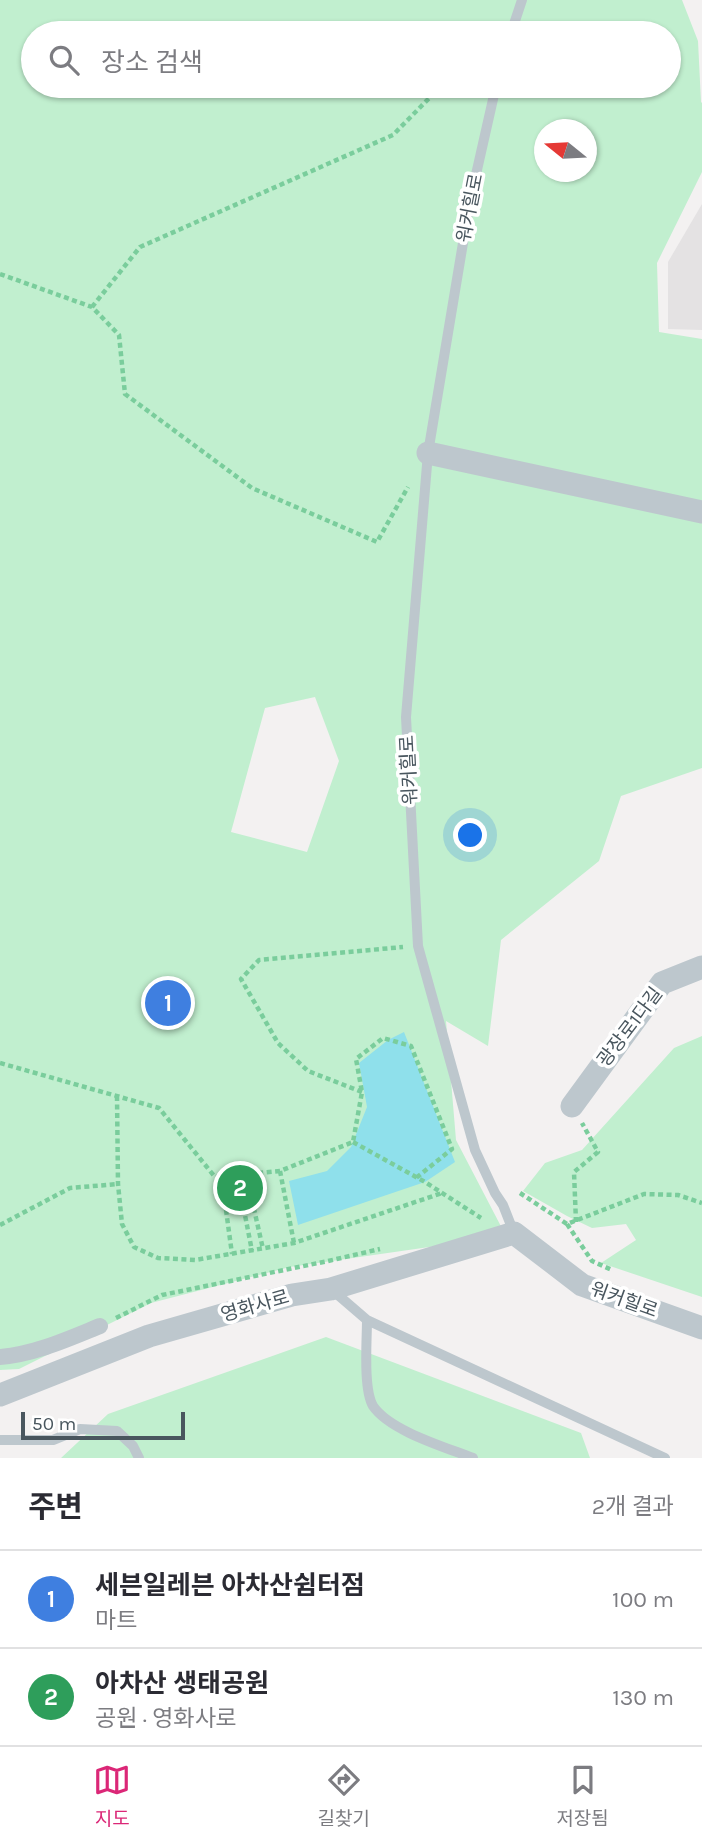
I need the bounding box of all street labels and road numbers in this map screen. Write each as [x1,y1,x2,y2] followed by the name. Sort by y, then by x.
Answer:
[453,172,487,244] street label: 워커힐로
[396,735,422,805] street label: 워커힐로
[593,983,667,1071] street label: 광장로1다길
[587,1278,661,1322] street label: 워커힐로
[218,1286,292,1326] street label: 영화사로

